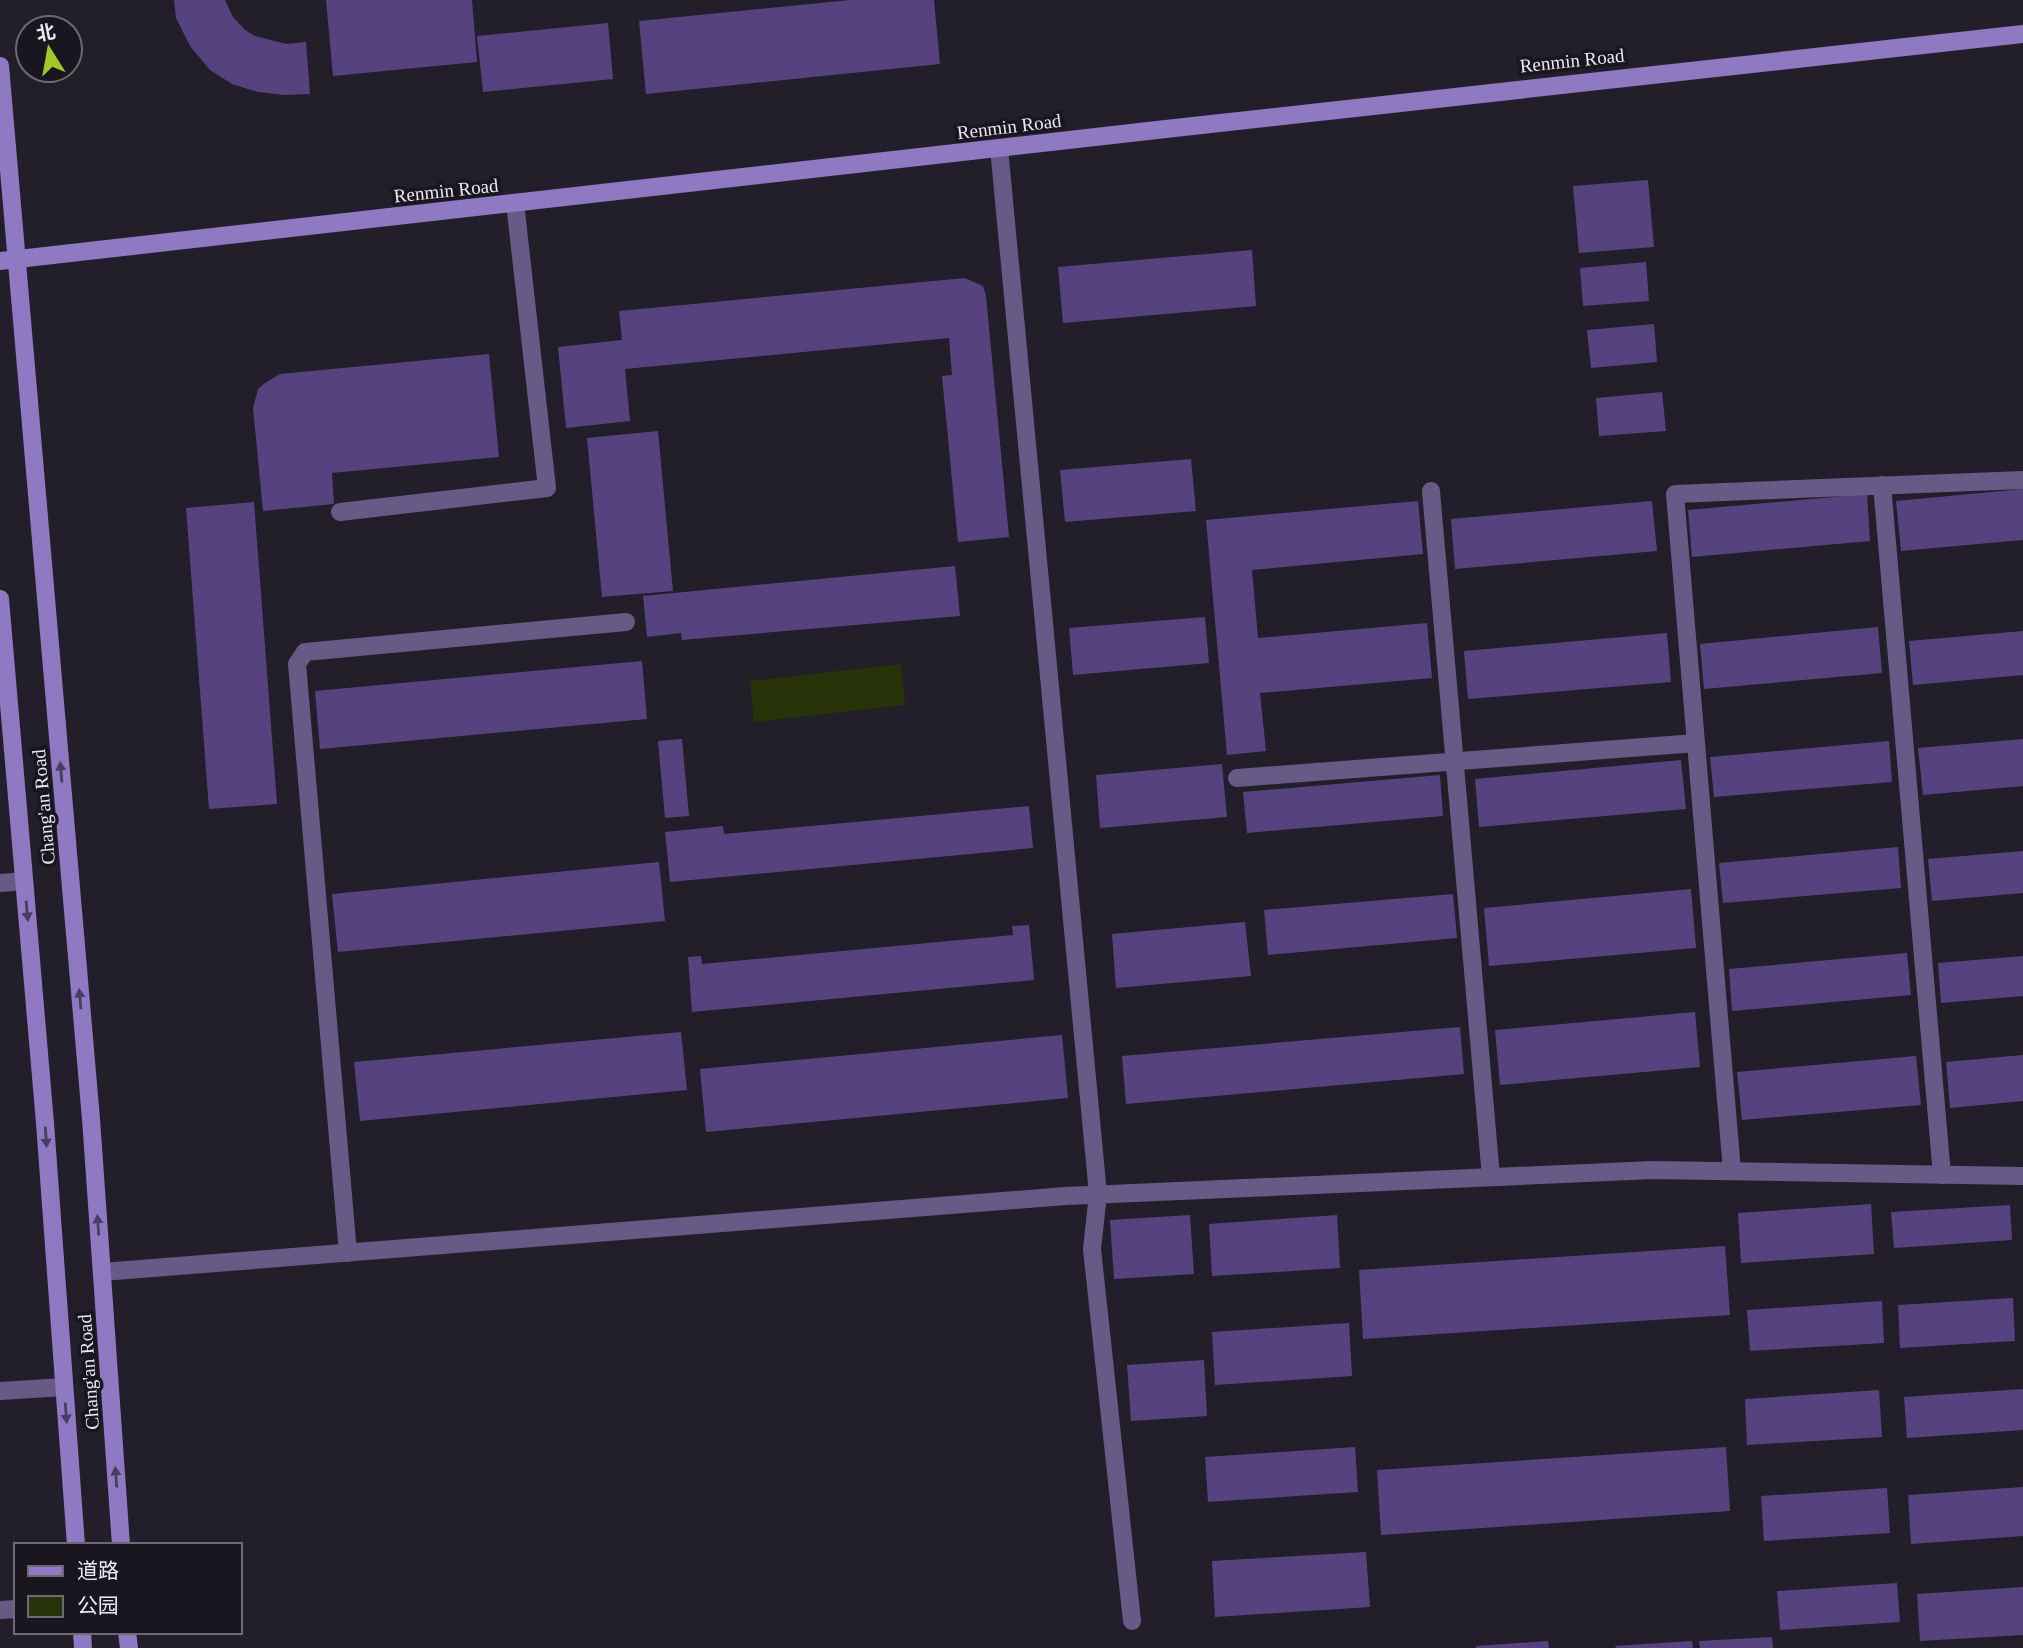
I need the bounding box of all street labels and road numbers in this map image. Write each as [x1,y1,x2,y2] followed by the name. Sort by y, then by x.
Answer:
[1519,45,1626,76] street label: Renmin Road
[956,110,1063,143] street label: Renmin Road
[393,175,500,206] street label: Renmin Road
[28,748,59,866] street label: Chang'an Road
[74,1313,103,1430] street label: Chang'an Road

